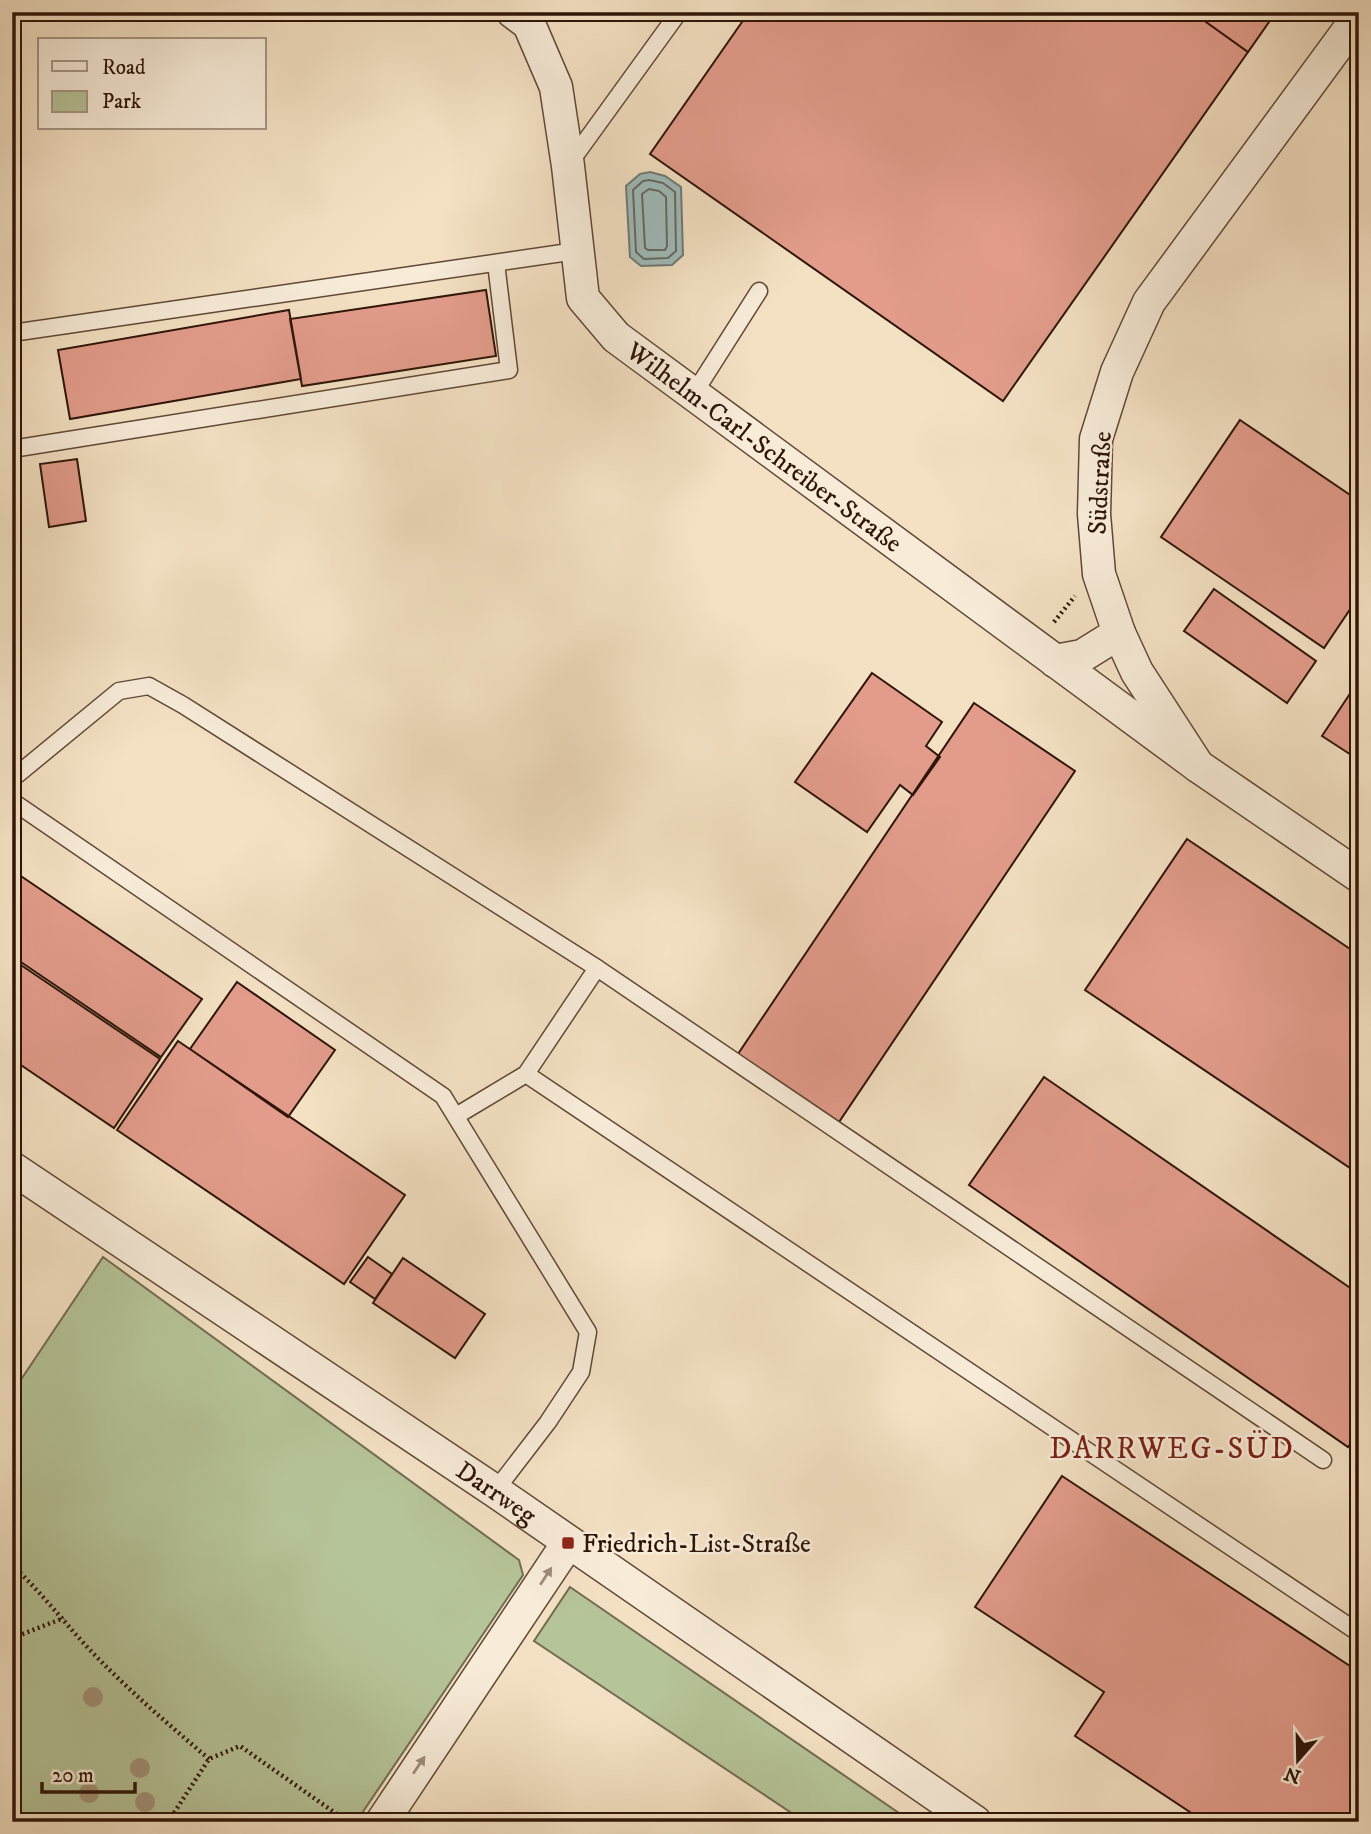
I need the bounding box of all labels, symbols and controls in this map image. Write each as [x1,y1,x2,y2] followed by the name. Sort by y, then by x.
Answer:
[38,38,266,130] legend
[102,55,146,81] text: Road
[102,89,142,115] text: Park
[618,335,908,560] street label: Wilhelm-Carl-Schreiber-Straße
[1081,431,1120,536] street label: Südstraße
[1049,1429,1295,1468] district label: DARRWEG-SÜD
[449,1455,542,1533] street label: Darrweg
[582,1528,811,1561] place label: Friedrich-List-Straße
[560,1535,576,1551] marker: Friedrich-List-Straße
[539,1567,553,1585] one-way arrow
[1262,1726,1332,1796] north arrow
[42,1750,135,1794] scale bar
[413,1755,426,1775] one-way arrow
[1281,1761,1304,1788] text: N
[52,1763,94,1789] text: 20 m

